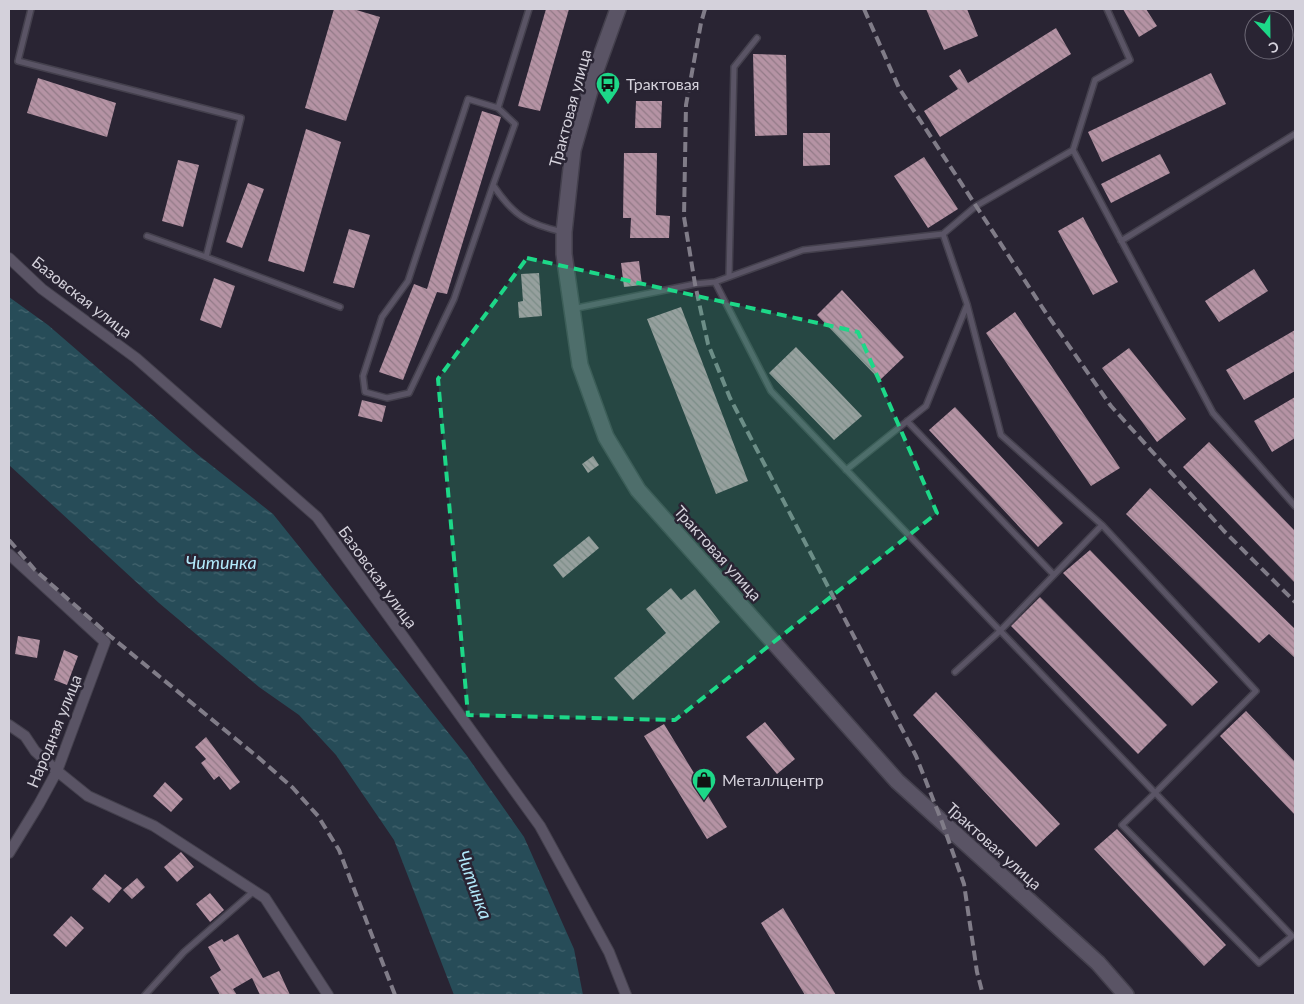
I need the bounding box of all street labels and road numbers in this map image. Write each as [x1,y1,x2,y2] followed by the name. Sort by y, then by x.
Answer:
[545,47,594,169] street label: Трактовая улица
[29,252,136,342] street label: Базовская улица
[671,501,766,604] street label: Трактовая улица
[335,522,422,631] street label: Базовская улица
[22,672,85,790] street label: Народная улица
[943,798,1046,893] street label: Трактовая улица

